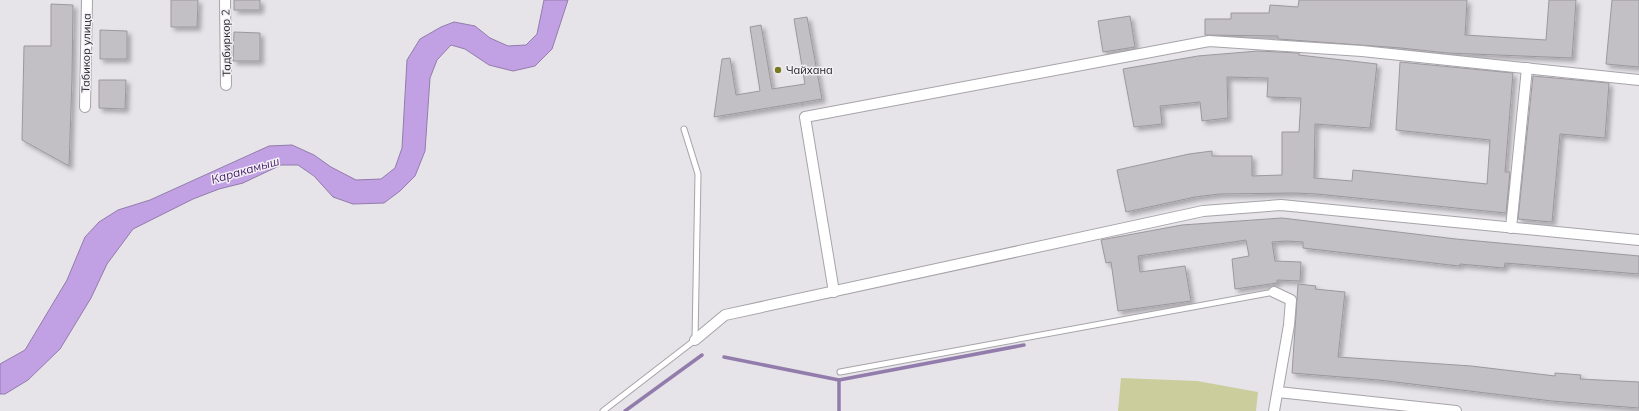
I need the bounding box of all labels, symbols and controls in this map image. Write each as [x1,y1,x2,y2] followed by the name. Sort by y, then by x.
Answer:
[218,9,234,77] street label: Тадбиркор 2
[78,13,94,93] street label: Табикор улица
[786,63,833,77] place label: Чайхана
[773,65,783,75] marker: Чайхана
[209,153,281,187] water label: Каракамыш

